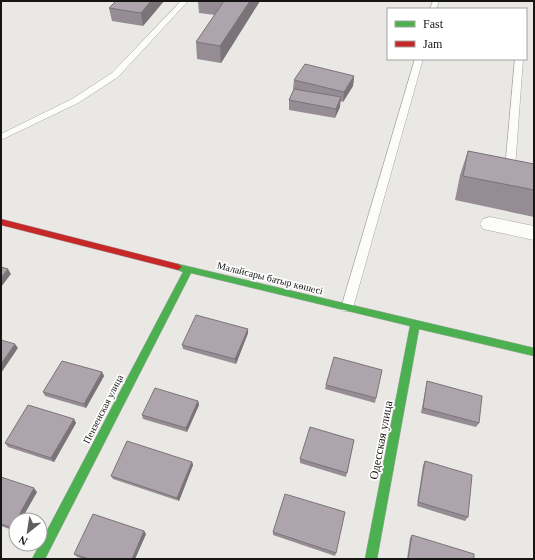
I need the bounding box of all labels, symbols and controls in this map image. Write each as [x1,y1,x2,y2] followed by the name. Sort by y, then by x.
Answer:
[387,8,527,60] legend
[423,17,444,31] text: Fast
[423,37,443,51] text: Jam
[216,260,324,297] street label: Малайсары батыр көшесі
[81,372,125,445] street label: Пензенская улица
[366,399,396,481] street label: Одесская улица
[8,512,48,552] north arrow
[17,533,29,548] text: N

